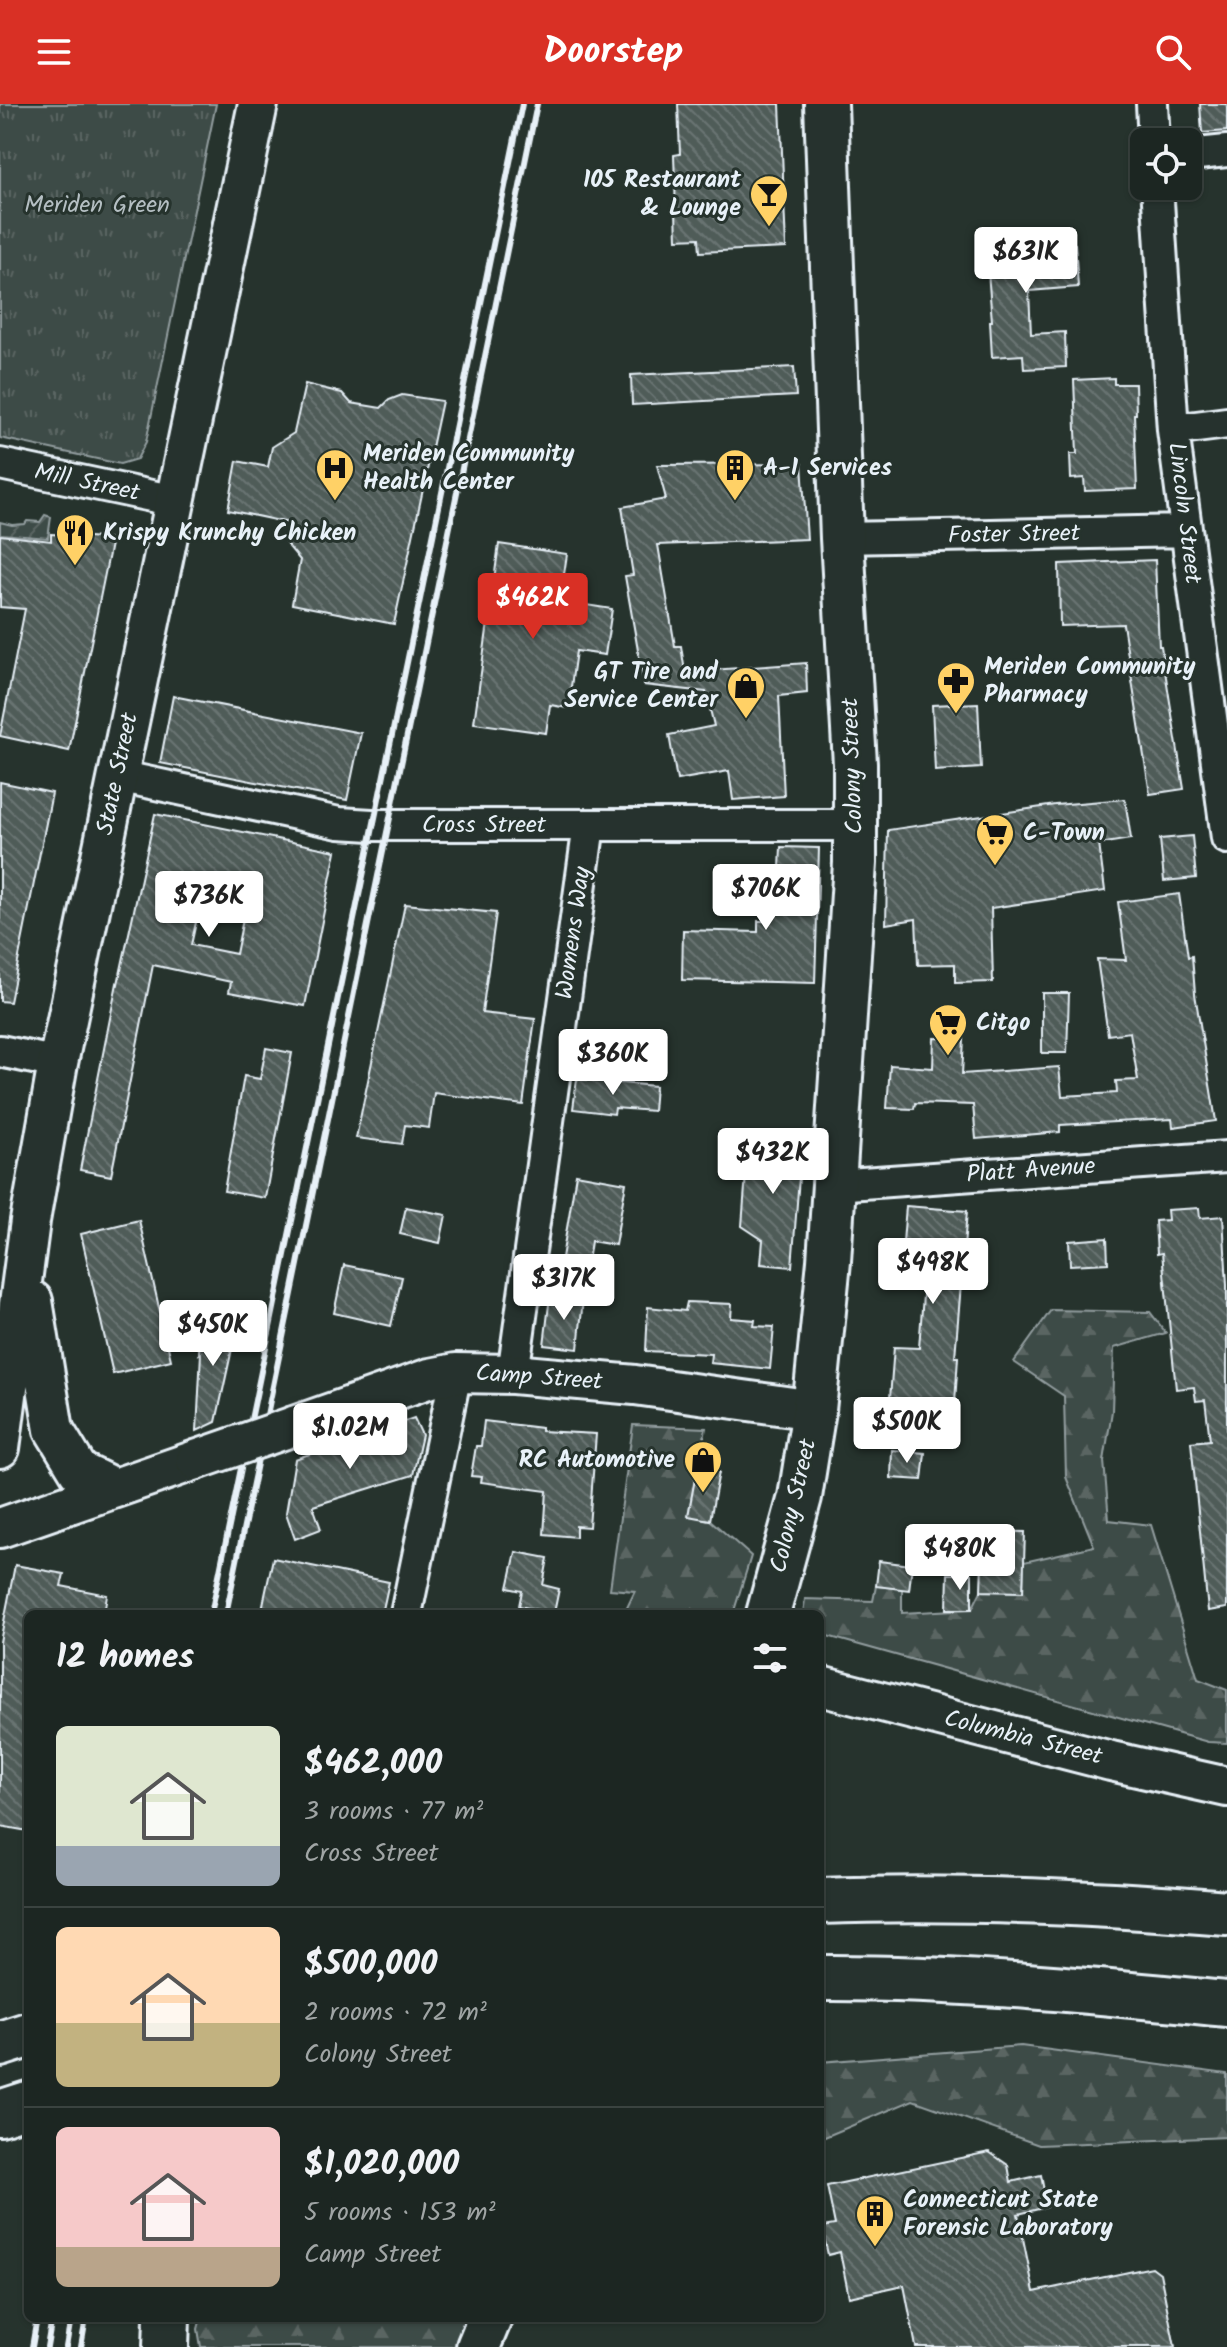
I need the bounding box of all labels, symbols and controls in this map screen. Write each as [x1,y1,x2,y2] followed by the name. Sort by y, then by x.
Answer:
[544,24,683,81] text: Doorstep
[32,30,76,74] icon: menu
[1151,30,1195,74] icon: search
[1130,128,1202,200] map controls
[1130,128,1202,200] button: locate
[583,161,742,228] place label: 105 Restaurant & Lounge
[748,173,790,228] bar icon: 105 Restaurant & Lounge
[24,186,170,225] park label: Meriden Green
[970,227,1082,295] pin: $631K
[992,232,1060,274] text: $631K
[363,435,575,502] place label: Meriden Community Health Center
[1156,440,1212,587] street label: Lincoln Street
[314,447,356,502] hospital icon: Meriden Community Health Center
[714,447,756,502] building icon: A-1 Services
[763,449,892,488] place label: A-1 Services
[31,453,144,513] street label: Mill Street
[54,512,96,567] restaurant icon: Krispy Krunchy Chicken
[103,514,356,553] place label: Krispy Krunchy Chicken
[948,514,1081,556] street label: Foster Street
[477,573,589,641] pin: $462K
[496,578,570,620] text: $462K
[984,648,1196,715] place label: Meriden Community Pharmacy
[564,653,719,720] place label: GT Tire and Service Center
[935,660,977,715] pharmacy icon: Meriden Community Pharmacy
[725,665,767,720] shop icon: GT Tire and Service Center
[831,696,875,835] street label: Colony Street
[86,709,150,839] street label: State Street
[422,806,547,845] street label: Cross Street
[974,812,1016,867] supermarket icon: C-Town
[1023,814,1105,853] place label: C-Town
[545,863,603,1002] street label: Womens Way
[710,864,822,932] pin: $706K
[731,869,801,911] text: $706K
[153,871,265,939] pin: $736K
[173,876,245,918] text: $736K
[927,1002,969,1057] supermarket icon: Citgo
[976,1004,1030,1043] place label: Citgo
[557,1029,669,1097] pin: $360K
[577,1034,649,1076] text: $360K
[717,1128,829,1196] pin: $432K
[736,1133,810,1175] text: $432K
[965,1147,1097,1195] street label: Platt Avenue
[877,1238,989,1306] pin: $498K
[896,1243,970,1285] text: $498K
[508,1254,620,1322] pin: $317K
[531,1259,597,1301] text: $317K
[157,1300,269,1368] pin: $450K
[177,1305,249,1347] text: $450K
[474,1354,604,1402] street label: Camp Street
[851,1397,963,1465] pin: $500K
[872,1402,942,1444] text: $500K
[285,1403,415,1471] pin: $1.02M
[311,1408,389,1450] text: $1.02M
[760,1434,829,1577] street label: Colony Street
[682,1439,724,1494] shop icon: RC Automotive
[518,1441,675,1480] place label: RC Automotive
[904,1524,1016,1592] pin: $480K
[923,1529,997,1571] text: $480K
[56,1631,194,1685] text: 12 homes
[748,1636,792,1680] icon: filters
[940,1700,1107,1777] street label: Columbia Street
[304,1737,442,1791] text: $462,000
[120,1758,216,1854] icon: home
[304,1791,483,1833] text: 3 rooms · 77 m²
[304,1833,438,1875] text: Cross Street
[304,1938,437,1992] text: $500,000
[120,1959,216,2055] icon: home
[304,1992,487,2034] text: 2 rooms · 72 m²
[304,2034,452,2076] text: Colony Street
[304,2138,459,2192] text: $1,020,000
[120,2159,216,2255] icon: home
[903,2181,1113,2248] place label: Connecticut State Forensic Laboratory
[304,2192,495,2234] text: 5 rooms · 153 m²
[854,2193,896,2248] building icon: Connecticut State Forensic Laboratory
[304,2234,441,2276] text: Camp Street

